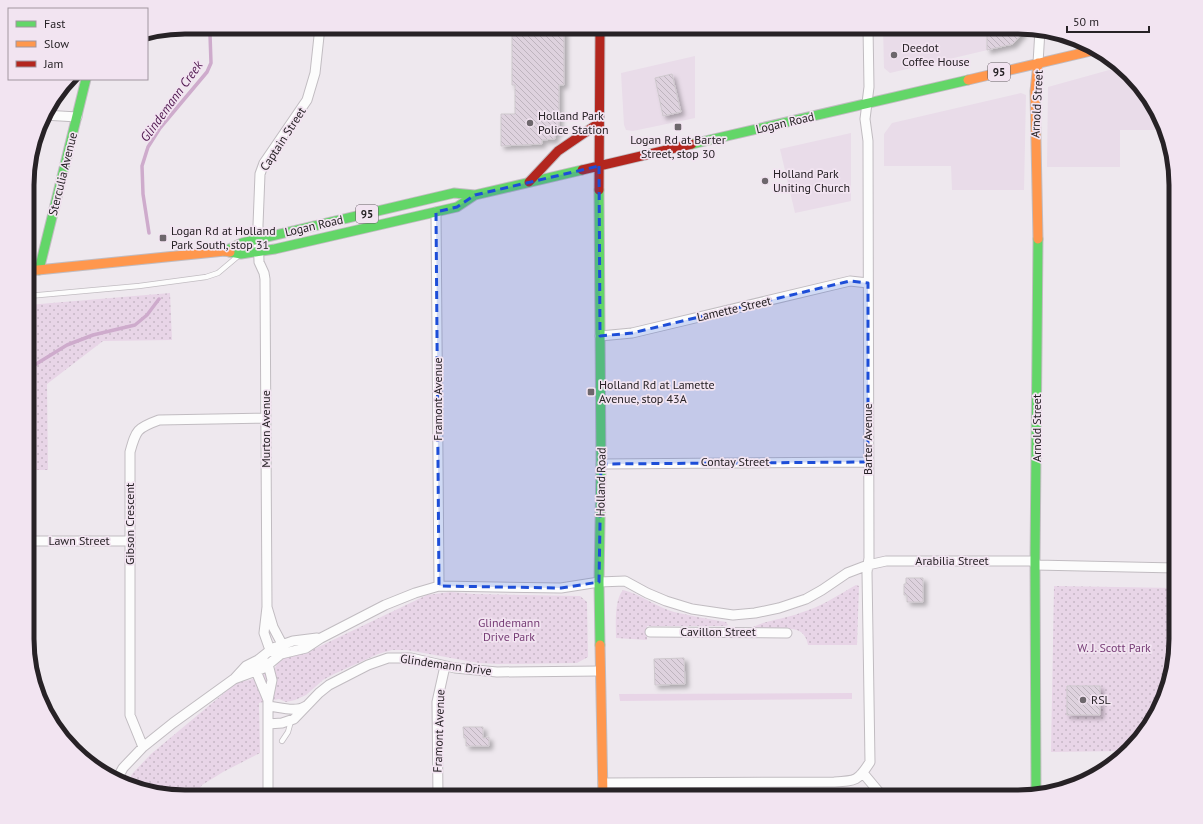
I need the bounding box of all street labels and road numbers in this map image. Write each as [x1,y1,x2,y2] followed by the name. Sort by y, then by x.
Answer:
[988,63,1010,81] road number: 95
[1027,70,1046,138] street label: Arnold Street
[256,104,309,173] street label: Captain Street
[754,109,816,137] street label: Logan Road
[45,131,80,217] street label: Sterculia Avenue
[356,205,378,223] road number: 95
[283,212,345,240] street label: Logan Road
[695,293,772,324] street label: Lamette Street
[430,357,445,441] street label: Framont Avenue
[258,390,273,468] street label: Murton Avenue
[1029,394,1044,462] street label: Arnold Street
[860,403,875,475] street label: Barter Avenue
[592,447,609,517] street label: Holland Road
[701,454,769,469] street label: Contay Street
[122,483,137,565] street label: Gibson Crescent
[48,533,110,548] street label: Lawn Street
[915,553,989,568] street label: Arabilia Street
[680,624,756,639] street label: Cavillon Street
[399,651,493,678] street label: Glindemann Drive
[430,689,447,773] street label: Framont Avenue

